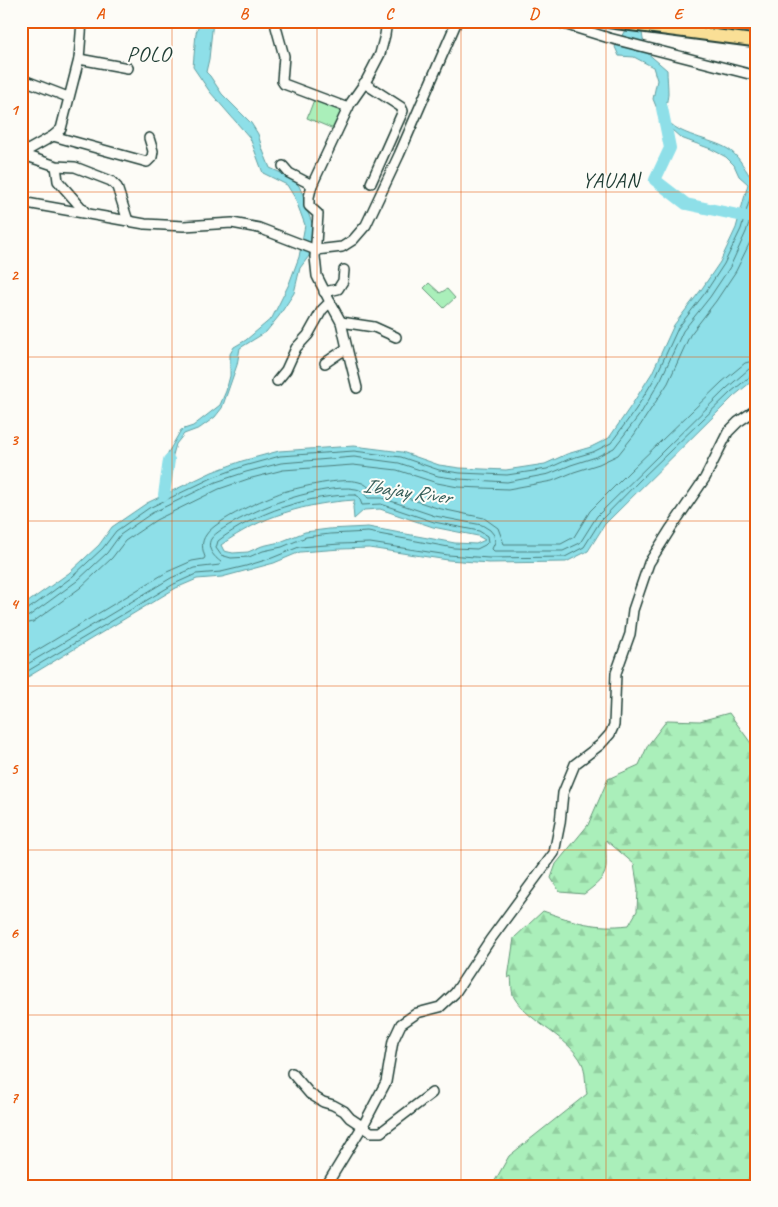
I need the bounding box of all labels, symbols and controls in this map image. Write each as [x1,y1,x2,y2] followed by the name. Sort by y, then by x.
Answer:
[96,4,106,24] text: A
[240,4,250,24] text: B
[385,4,395,24] text: C
[529,4,540,24] text: D
[674,4,685,24] text: E
[126,40,173,68] district label: POLO
[10,100,19,120] text: 1
[582,167,642,193] district label: YAUAN
[10,265,19,285] text: 2
[10,430,19,450] text: 3
[362,472,456,510] water label: Ibajay River
[10,594,19,614] text: 4
[11,759,20,779] text: 5
[10,923,19,943] text: 6
[10,1088,19,1108] text: 7

